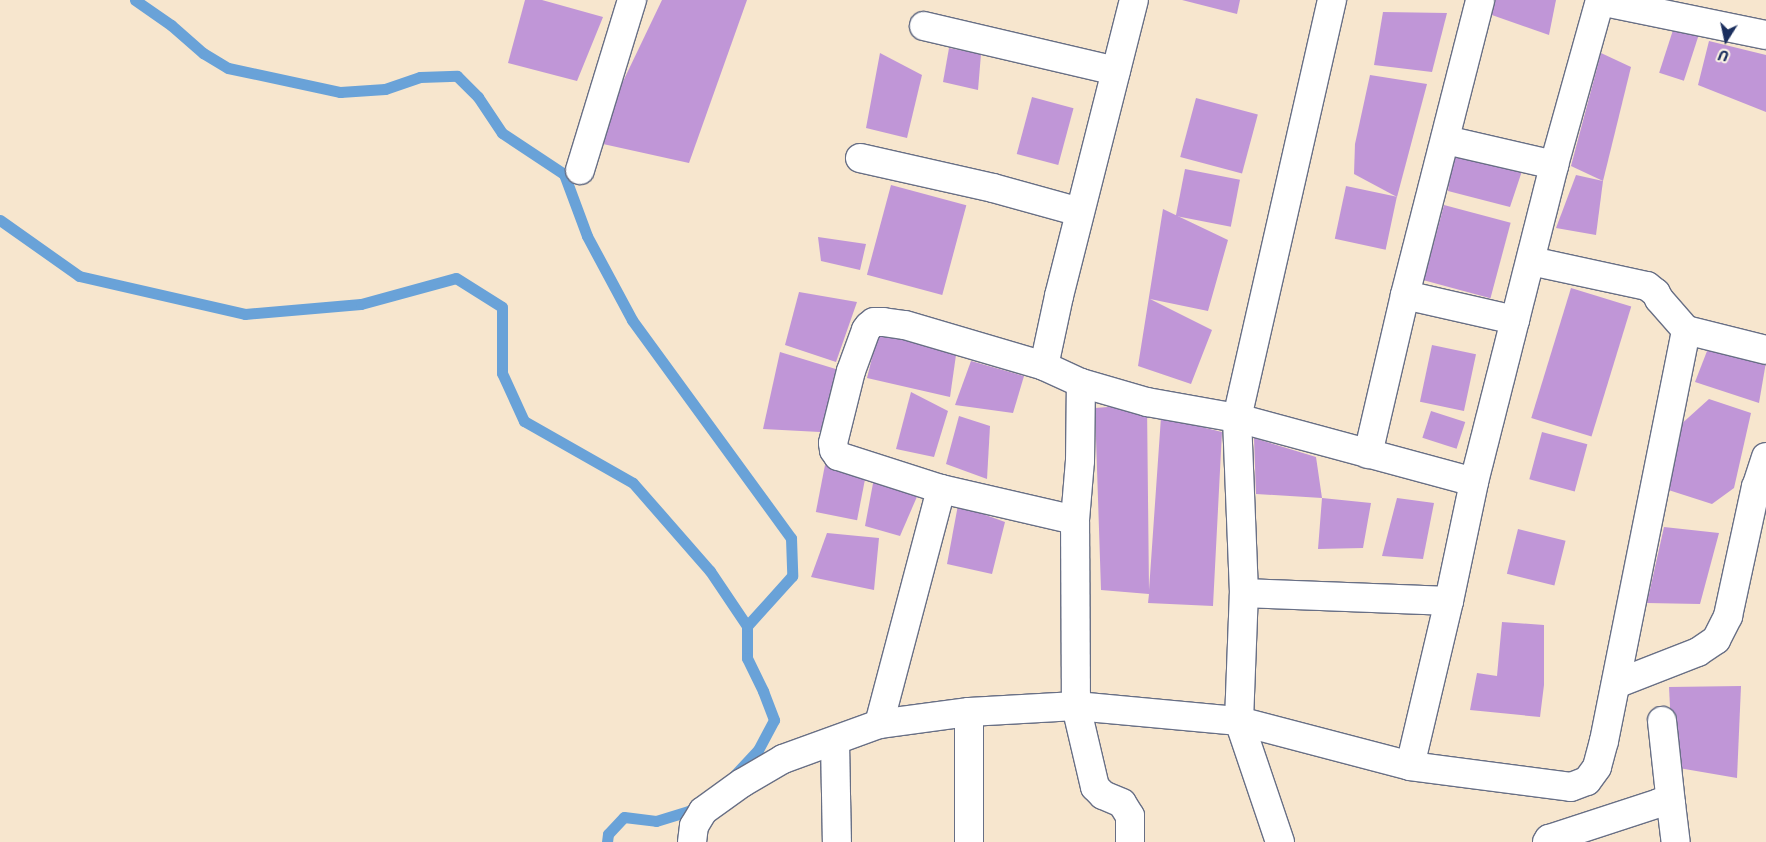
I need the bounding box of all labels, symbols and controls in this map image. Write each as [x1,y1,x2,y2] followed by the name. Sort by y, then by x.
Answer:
[1701,15,1751,65] north arrow
[1717,42,1730,68] text: U

